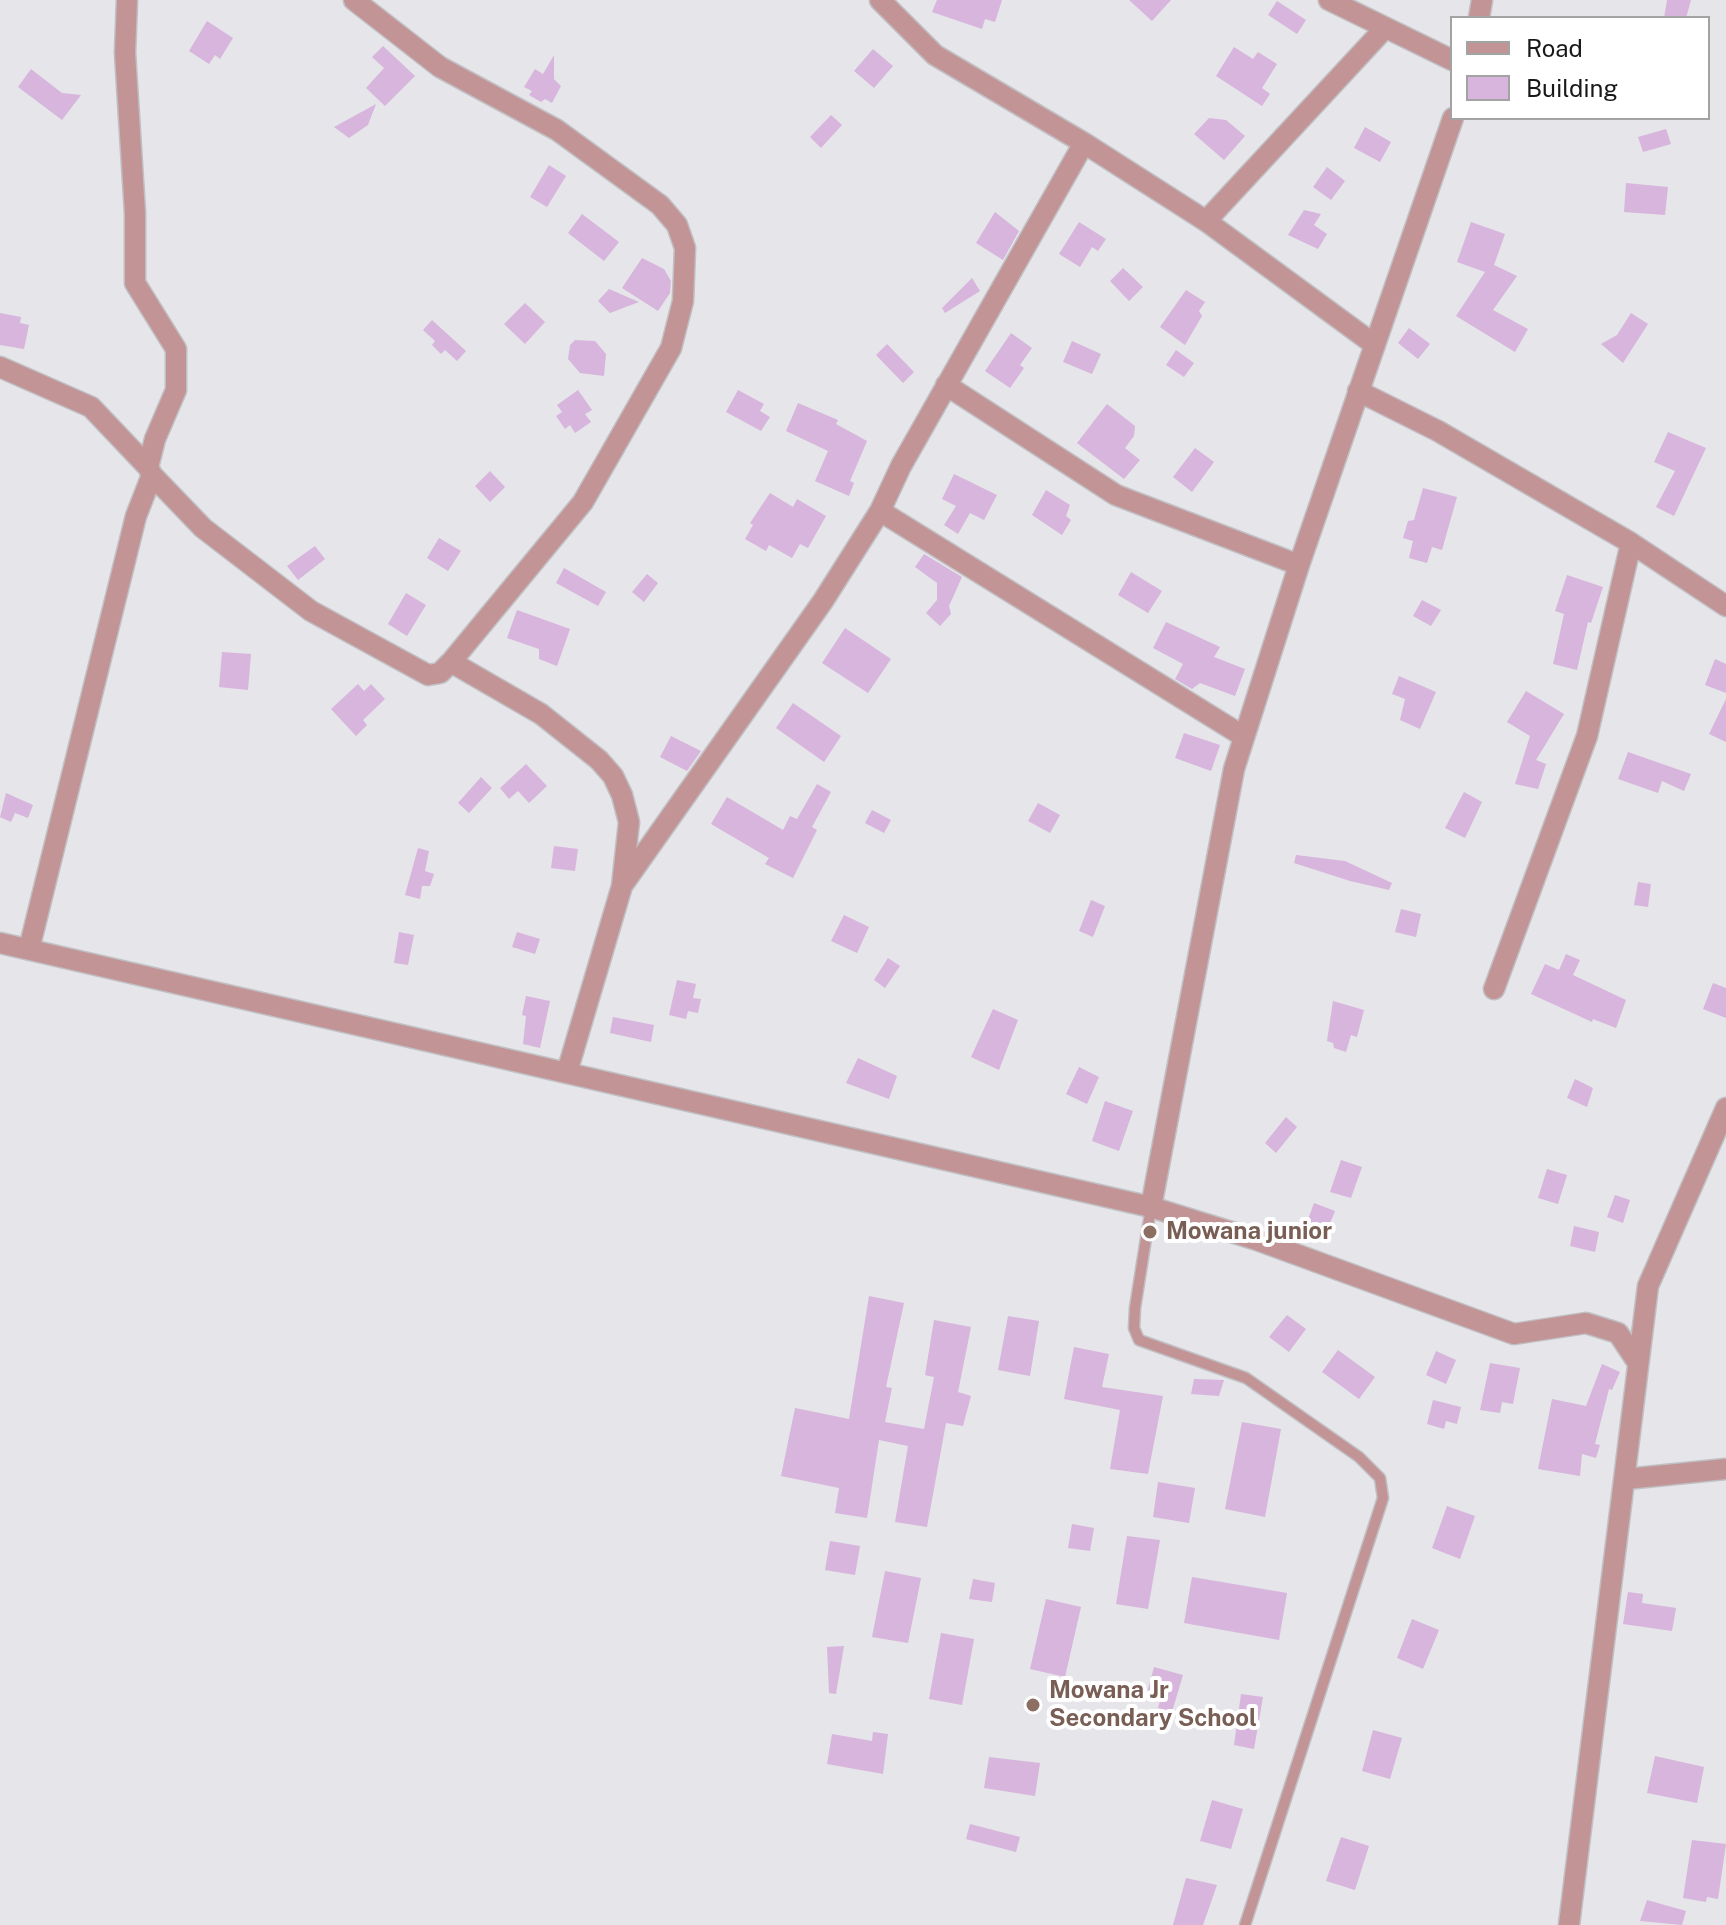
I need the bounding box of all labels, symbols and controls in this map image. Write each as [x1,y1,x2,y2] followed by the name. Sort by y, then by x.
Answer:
[1450,16,1710,120] legend
[1526,34,1583,62] text: Road
[1526,74,1618,102] text: Building
[1166,1218,1332,1246] place label: Mowana junior
[1141,1223,1159,1241] marker: Mowana junior
[1049,1677,1257,1733] place label: Mowana Jr Secondary School
[1024,1696,1042,1714] marker: Mowana Jr Secondary School

